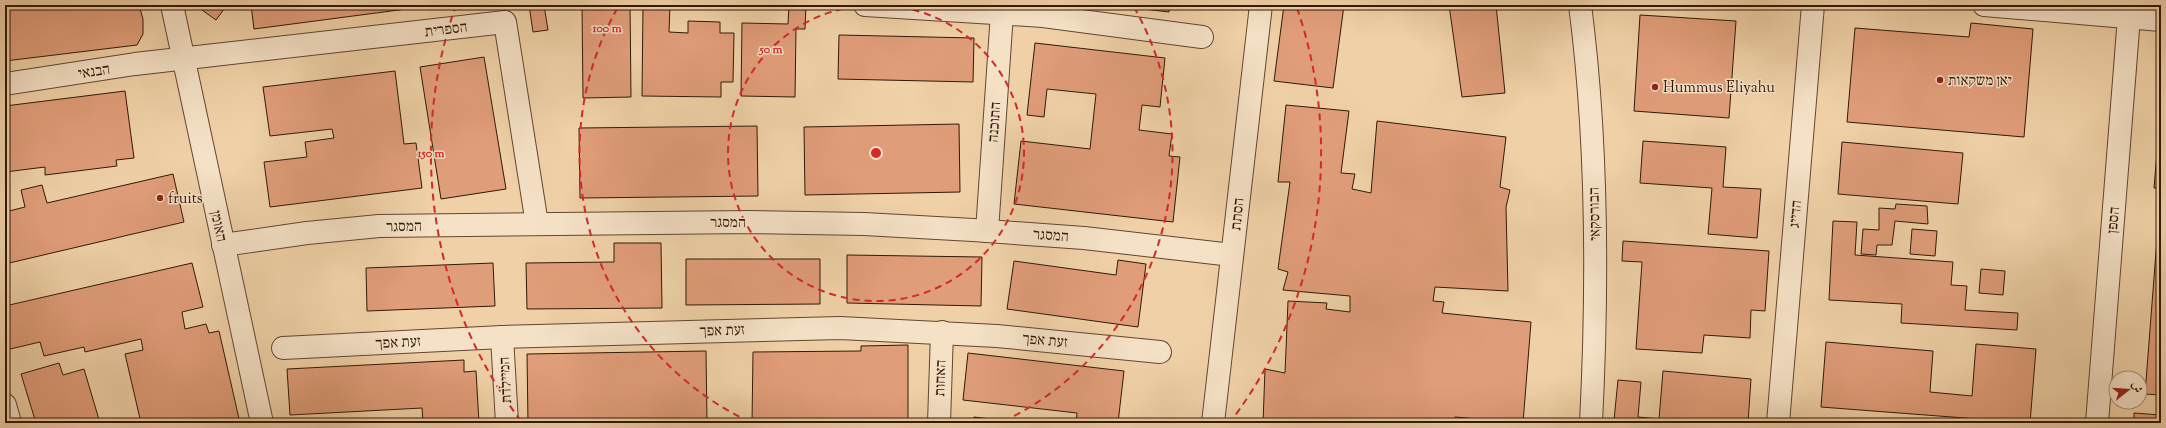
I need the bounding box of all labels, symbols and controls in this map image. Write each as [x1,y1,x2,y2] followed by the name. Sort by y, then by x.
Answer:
[424,17,469,44] street label: הספרית
[591,20,622,38] text: 100 m
[759,41,783,59] text: 50 m
[77,60,112,85] street label: הבנאי
[1948,71,2012,92] place label: יאן משקאות
[1935,75,1945,85] marker: יאן משקאות
[1663,78,1775,99] place label: Hummus Eliyahu
[1650,82,1660,92] marker: Hummus Eliyahu
[984,101,1007,143] street label: התוכנה
[416,145,445,163] text: 150 m
[869,146,883,160] centre of rings
[1585,187,1606,241] street label: הבורסקאי
[168,189,203,210] place label: fruits
[155,193,165,203] marker: fruits
[1226,197,1251,231] street label: הסתת
[1785,199,1808,229] street label: הדייג
[2103,206,2126,234] street label: הספן
[204,209,231,244] street label: האומן
[710,213,746,234] street label: המסגר
[386,217,422,238] street label: המסגר
[1032,225,1069,248] street label: המסגר
[699,320,745,343] street label: זעת אפך
[1021,329,1069,354] street label: זעת אפך
[375,332,421,355] street label: זעת אפך
[495,356,518,404] street label: המיילדת
[930,359,953,397] street label: האחות
[2108,370,2148,410] north arrow
[2127,380,2146,395] text: ش

